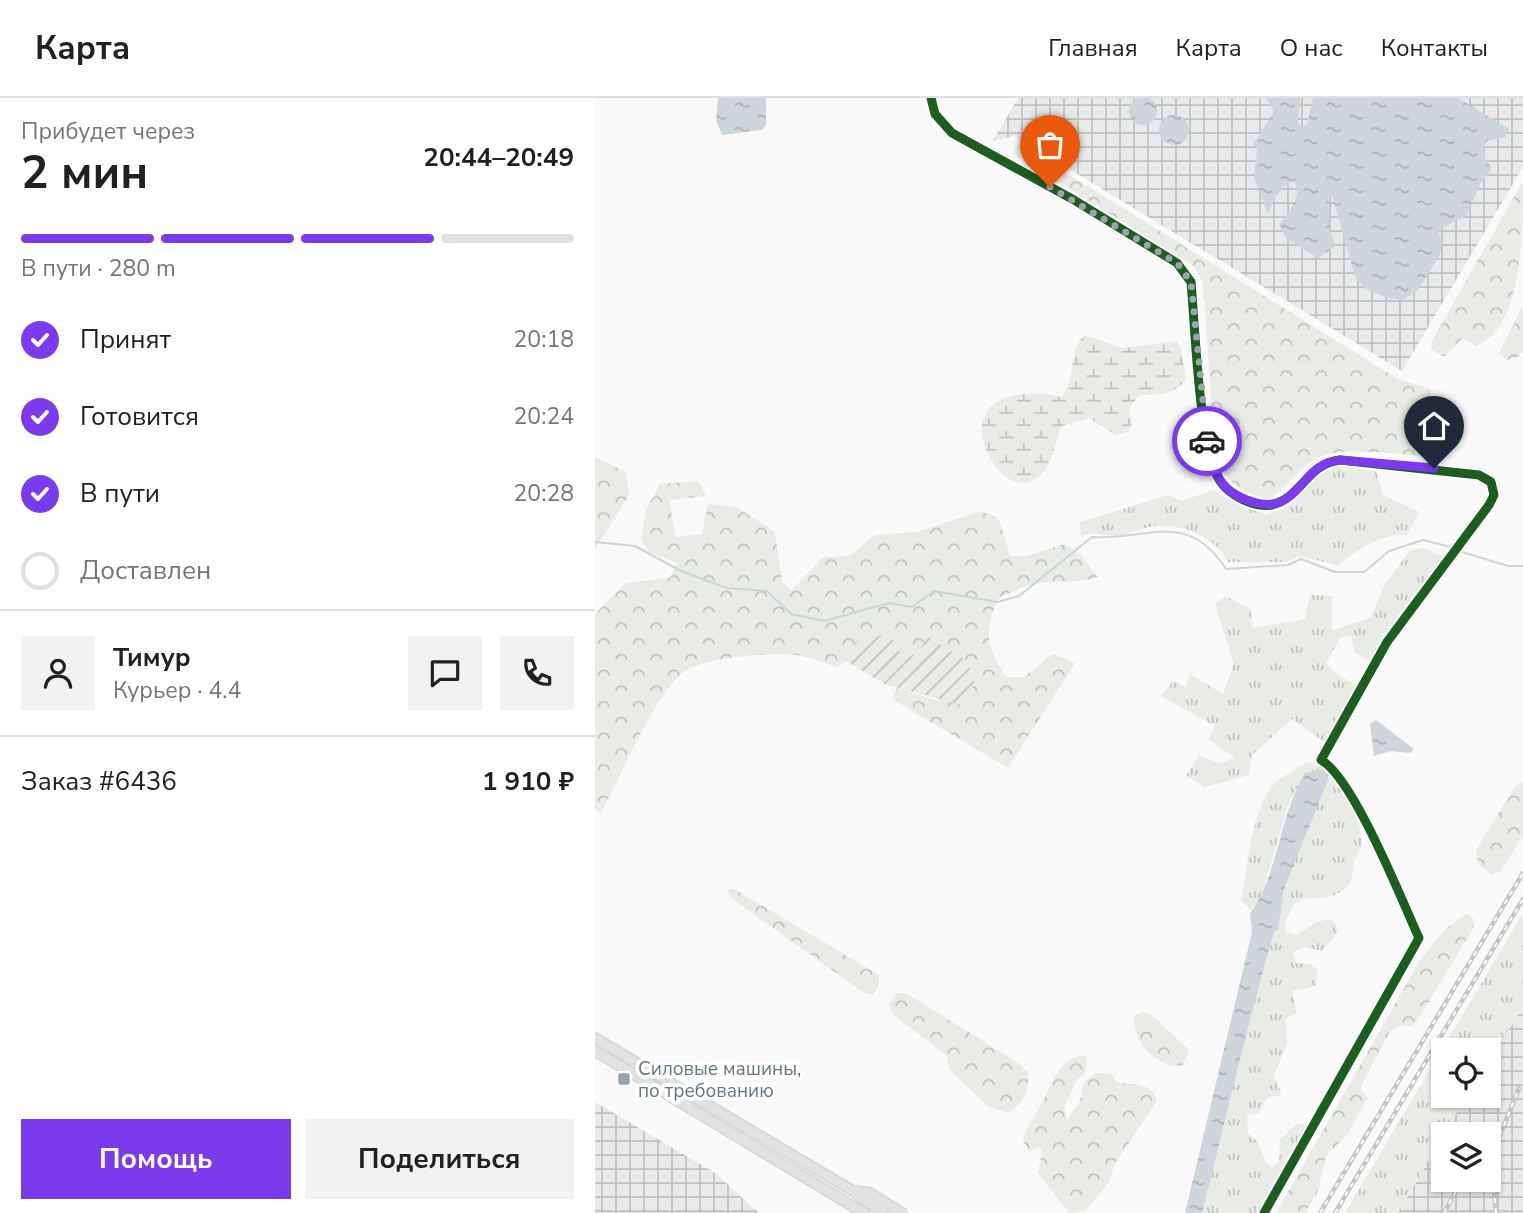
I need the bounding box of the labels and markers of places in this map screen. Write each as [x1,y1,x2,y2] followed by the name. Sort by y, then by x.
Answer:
[1020,115,1080,187] pin
[1404,396,1464,468] pin
[638,1056,801,1104] place label: Силовые машины, по требованию
[616,1071,632,1087] marker: Силовые машины, по требованию

